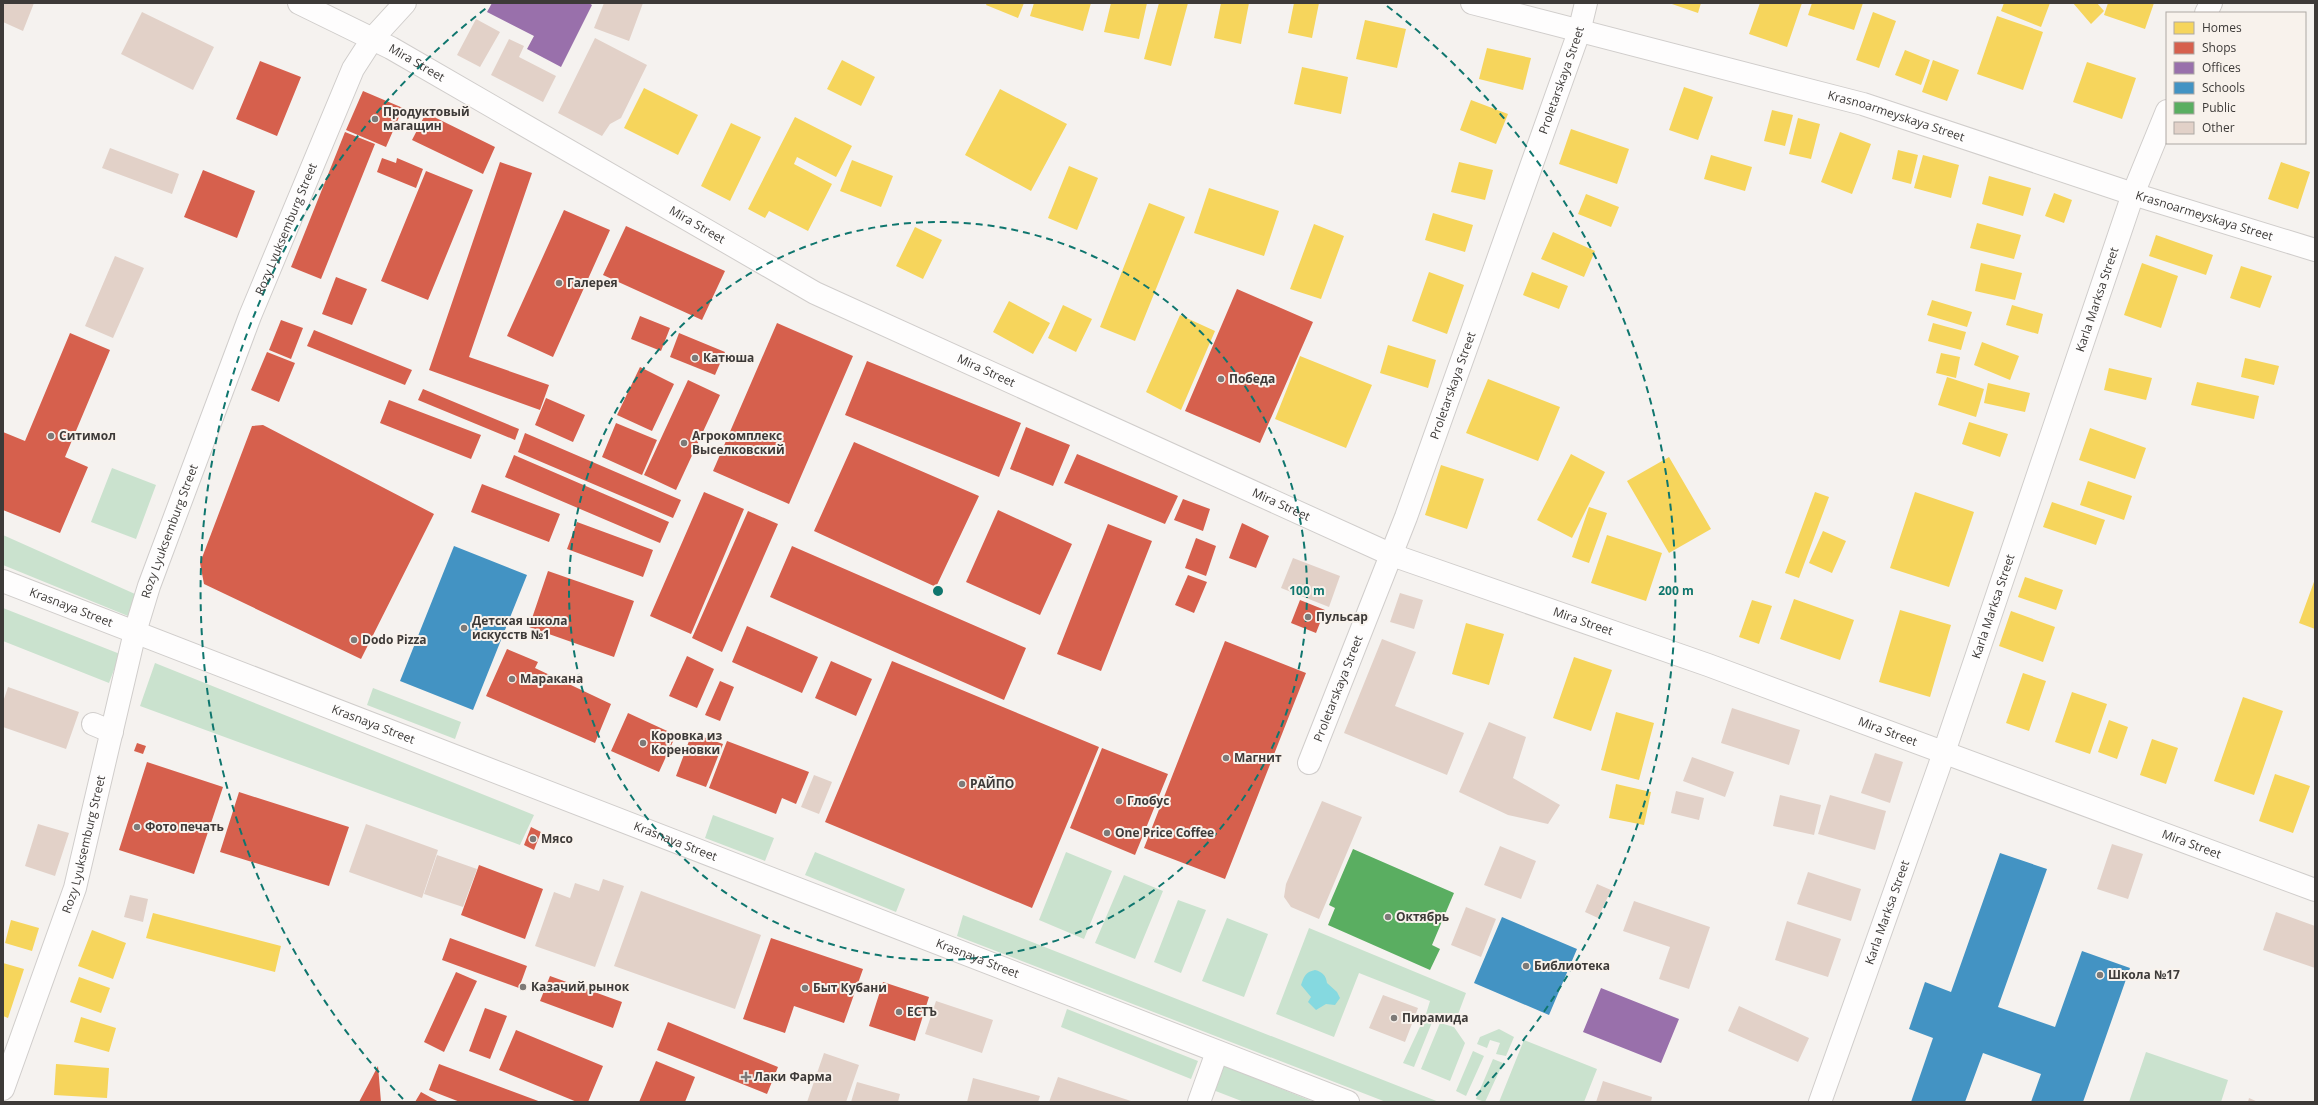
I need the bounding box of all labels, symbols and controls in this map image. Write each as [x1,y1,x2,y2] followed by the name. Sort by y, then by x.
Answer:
[2166,12,2306,144] legend
[2202,19,2242,36] text: Homes
[1534,25,1588,136] street label: Proletarskaya Street
[386,39,448,85] street label: Mira Street
[2202,39,2237,56] text: Shops
[2202,59,2241,76] text: Offices
[2202,79,2245,96] text: Schools
[1826,86,1967,145] street label: Krasnoarmeyskaya Street
[2202,99,2236,116] text: Public
[383,103,470,134] place label: Продуктовый магащин
[370,114,380,124] marker: Продуктовый магащин
[2202,119,2235,136] text: Other
[251,160,321,298] street label: Rozy Lyuksemburg Street
[2134,186,2275,245] street label: Krasnoarmeyskaya Street
[666,202,729,247] street label: Mira Street
[2071,245,2122,354] street label: Karla Marksa Street
[567,274,618,291] place label: Галерея
[554,278,564,288] marker: Галерея
[1425,329,1479,441] street label: Proletarskaya Street
[703,349,754,366] place label: Катюша
[955,350,1018,391] street label: Mira Street
[690,353,700,363] marker: Катюша
[1229,370,1275,387] place label: Победа
[1216,374,1226,384] marker: Победа
[59,427,116,444] place label: Ситимол
[692,427,785,458] place label: Агрокомплекс Выселковский
[46,431,56,441] marker: Ситимол
[679,438,689,448] marker: Агрокомплекс Выселковский
[137,462,202,600] street label: Rozy Lyuksemburg Street
[1250,484,1313,525] street label: Mira Street
[1967,552,2018,661] street label: Karla Marksa Street
[1289,582,1325,599] text: 100 m
[1658,582,1694,599] text: 200 m
[27,583,115,631] street label: Krasnaya Street
[931,584,945,598] centre of rings
[1551,603,1615,639] street label: Mira Street
[1316,608,1368,625] place label: Пульсар
[472,612,567,643] place label: Детская школа искусств №1
[1303,612,1313,622] marker: Пульсар
[459,623,469,633] marker: Детская школа искусств №1
[362,631,427,648] place label: Dodo Pizza
[1309,633,1367,744] street label: Proletarskaya Street
[349,635,359,645] marker: Dodo Pizza
[520,670,583,687] place label: Маракана
[507,674,517,684] marker: Маракана
[329,700,418,748] street label: Krasnaya Street
[1856,712,1920,750] street label: Mira Street
[651,727,723,758] place label: Коровка из Кореновки
[638,738,648,748] marker: Коровка из Кореновки
[1234,749,1282,766] place label: Магнит
[1221,753,1231,763] marker: Магнит
[58,774,109,916] street label: Rozy Lyuksemburg Street
[970,775,1014,792] place label: РАЙПО
[957,779,967,789] marker: РАЙПО
[1127,792,1169,809] place label: Глобус
[1114,796,1124,806] marker: Глобус
[631,817,720,865] street label: Krasnaya Street
[145,818,224,835] place label: Фото печать
[132,822,142,832] marker: Фото печать
[1115,824,1214,841] place label: One Price Coffee
[2160,825,2224,862] street label: Mira Street
[1102,828,1112,838] marker: One Price Coffee
[541,830,573,847] place label: Мясо
[528,834,538,844] marker: Мясо
[1860,858,1913,967] street label: Karla Marksa Street
[1396,908,1449,925] place label: Октябрь
[1383,912,1393,922] marker: Октябрь
[933,934,1022,982] street label: Krasnaya Street
[1534,957,1610,974] place label: Библиотека
[1521,961,1531,971] marker: Библиотека
[2108,966,2180,983] place label: Школа №17
[2095,970,2105,980] marker: Школа №17
[531,978,630,995] place label: Казачий рынок
[813,979,887,996] place label: Быт Кубани
[518,982,528,992] marker: Казачий рынок
[800,983,810,993] marker: Быт Кубани
[907,1003,937,1020] place label: ЕСТЪ
[894,1007,904,1017] marker: ЕСТЪ
[1402,1009,1468,1026] place label: Пирамида
[1389,1013,1399,1023] marker: Пирамида
[754,1068,832,1085] place label: Лаки Фарма
[741,1072,751,1082] marker: Лаки Фарма

